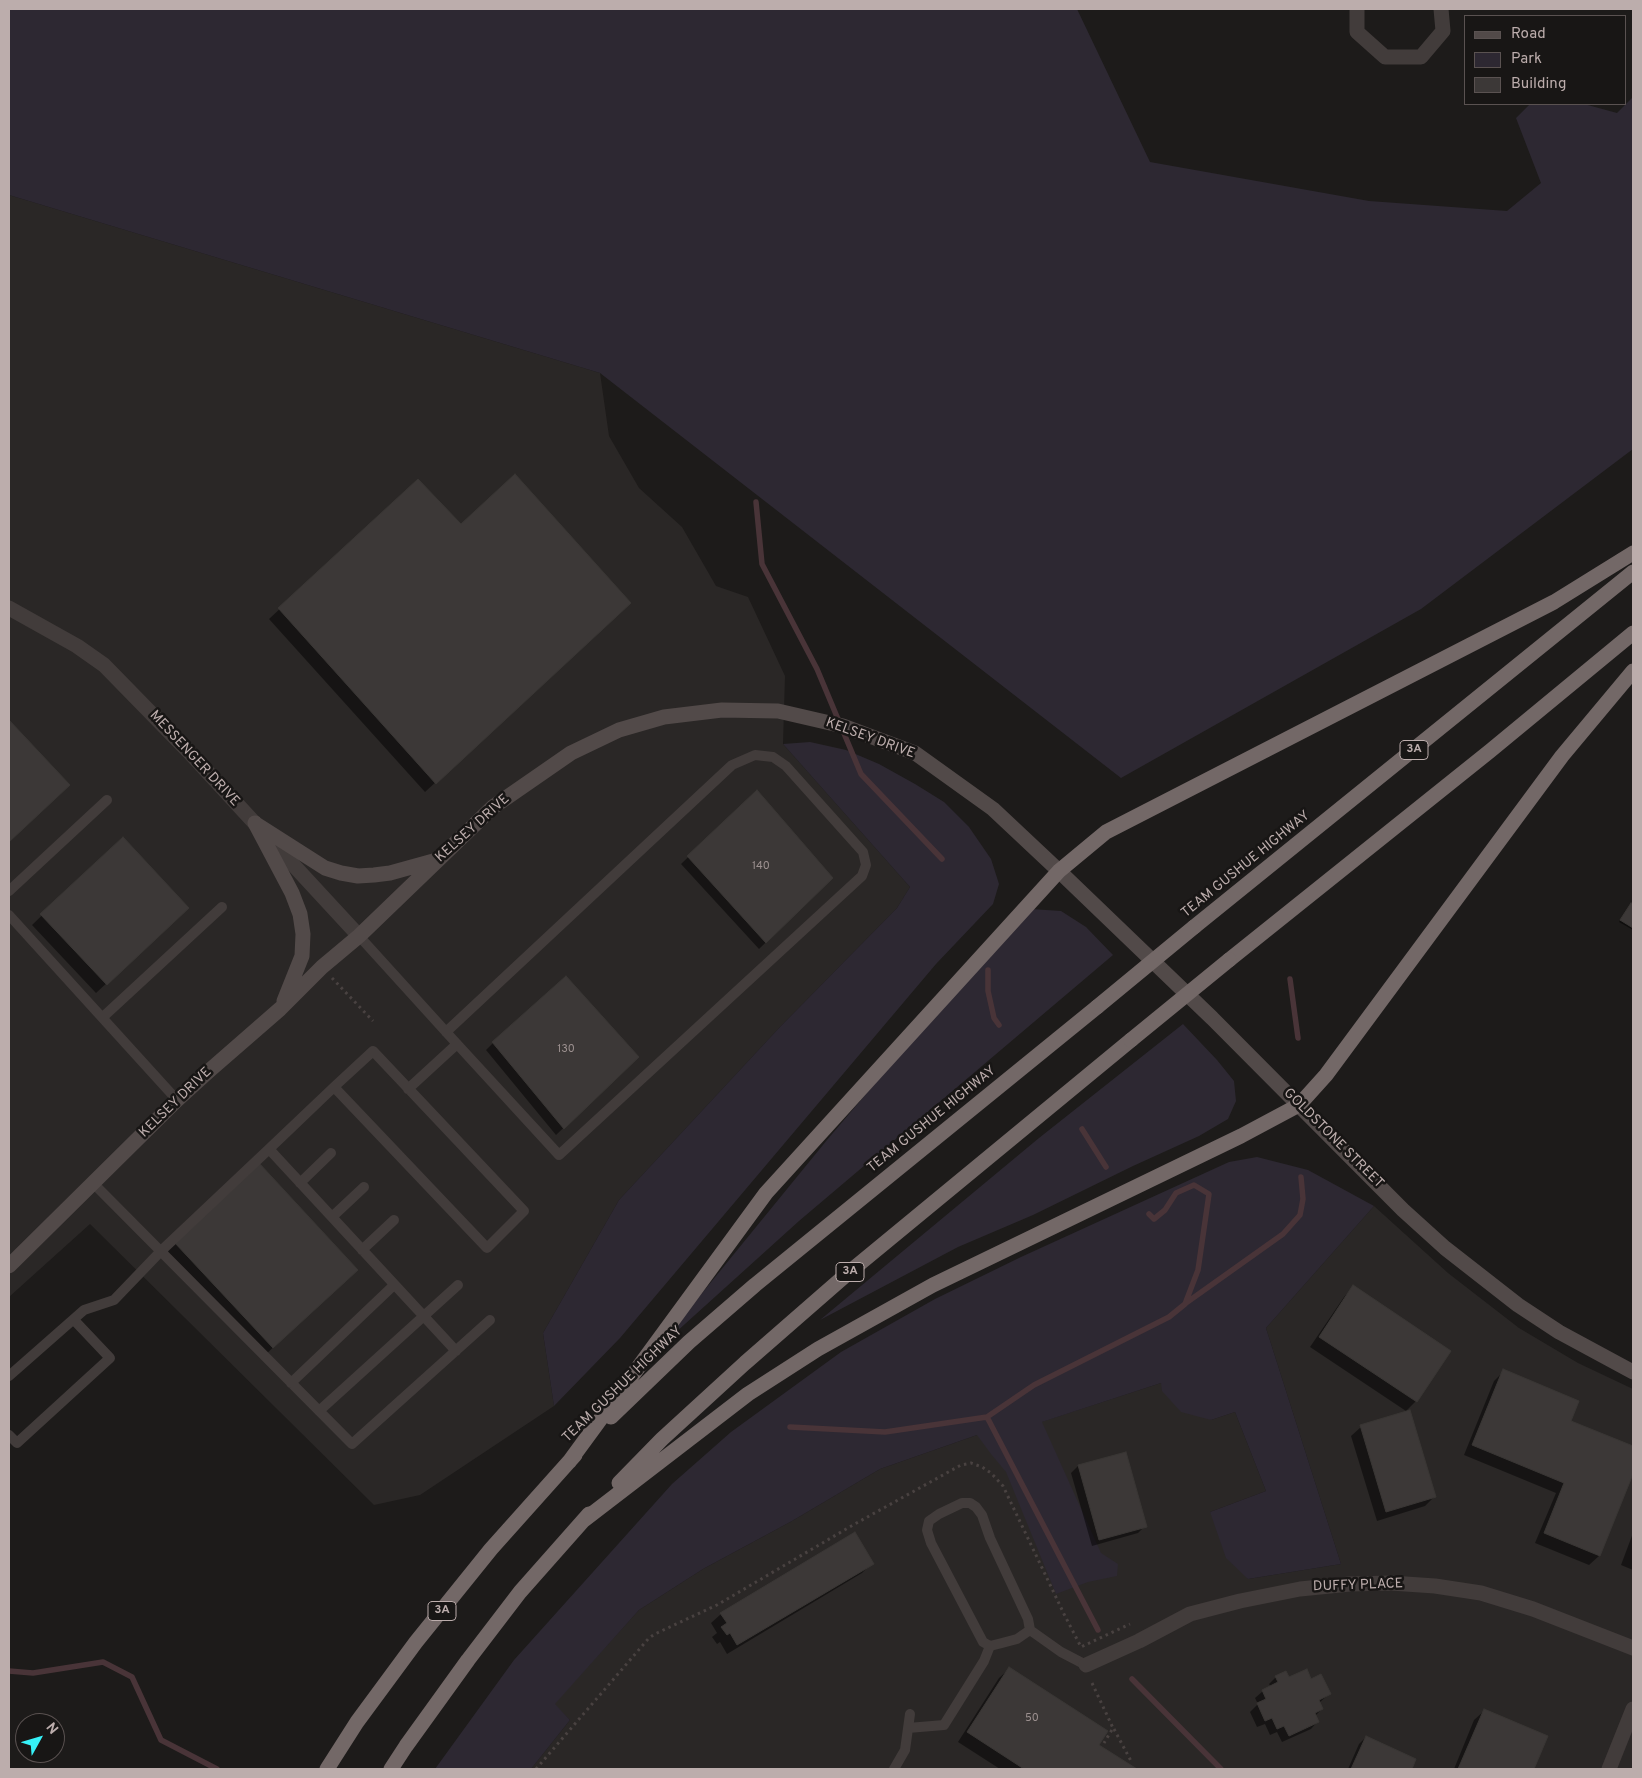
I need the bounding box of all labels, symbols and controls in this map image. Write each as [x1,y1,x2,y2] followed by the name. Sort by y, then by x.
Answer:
[1464,15,1627,105] legend
[1511,25,1546,44] text: Road
[1511,50,1542,69] text: Park
[1511,75,1566,94] text: Building
[145,708,243,810] street label: MESSENGER DRIVE
[823,715,917,763] street label: KELSEY DRIVE
[1400,740,1428,760] road number: 3A
[432,791,514,867] street label: KELSEY DRIVE
[1178,808,1314,922] street label: TEAM GUSHUE HIGHWAY
[752,860,770,874] house number: 140
[557,1043,575,1057] house number: 130
[864,1063,1000,1177] street label: TEAM GUSHUE HIGHWAY
[136,1064,216,1142] street label: KELSEY DRIVE
[1279,1085,1387,1193] street label: GOLDSTONE STREET
[836,1262,864,1282] road number: 3A
[559,1323,687,1447] street label: TEAM GUSHUE HIGHWAY
[1313,1576,1403,1596] street label: DUFFY PLACE
[428,1602,456,1620] road number: 3A
[1025,1712,1039,1726] house number: 50
[15,1713,65,1763] north arrow
[41,1720,61,1738] text: N

